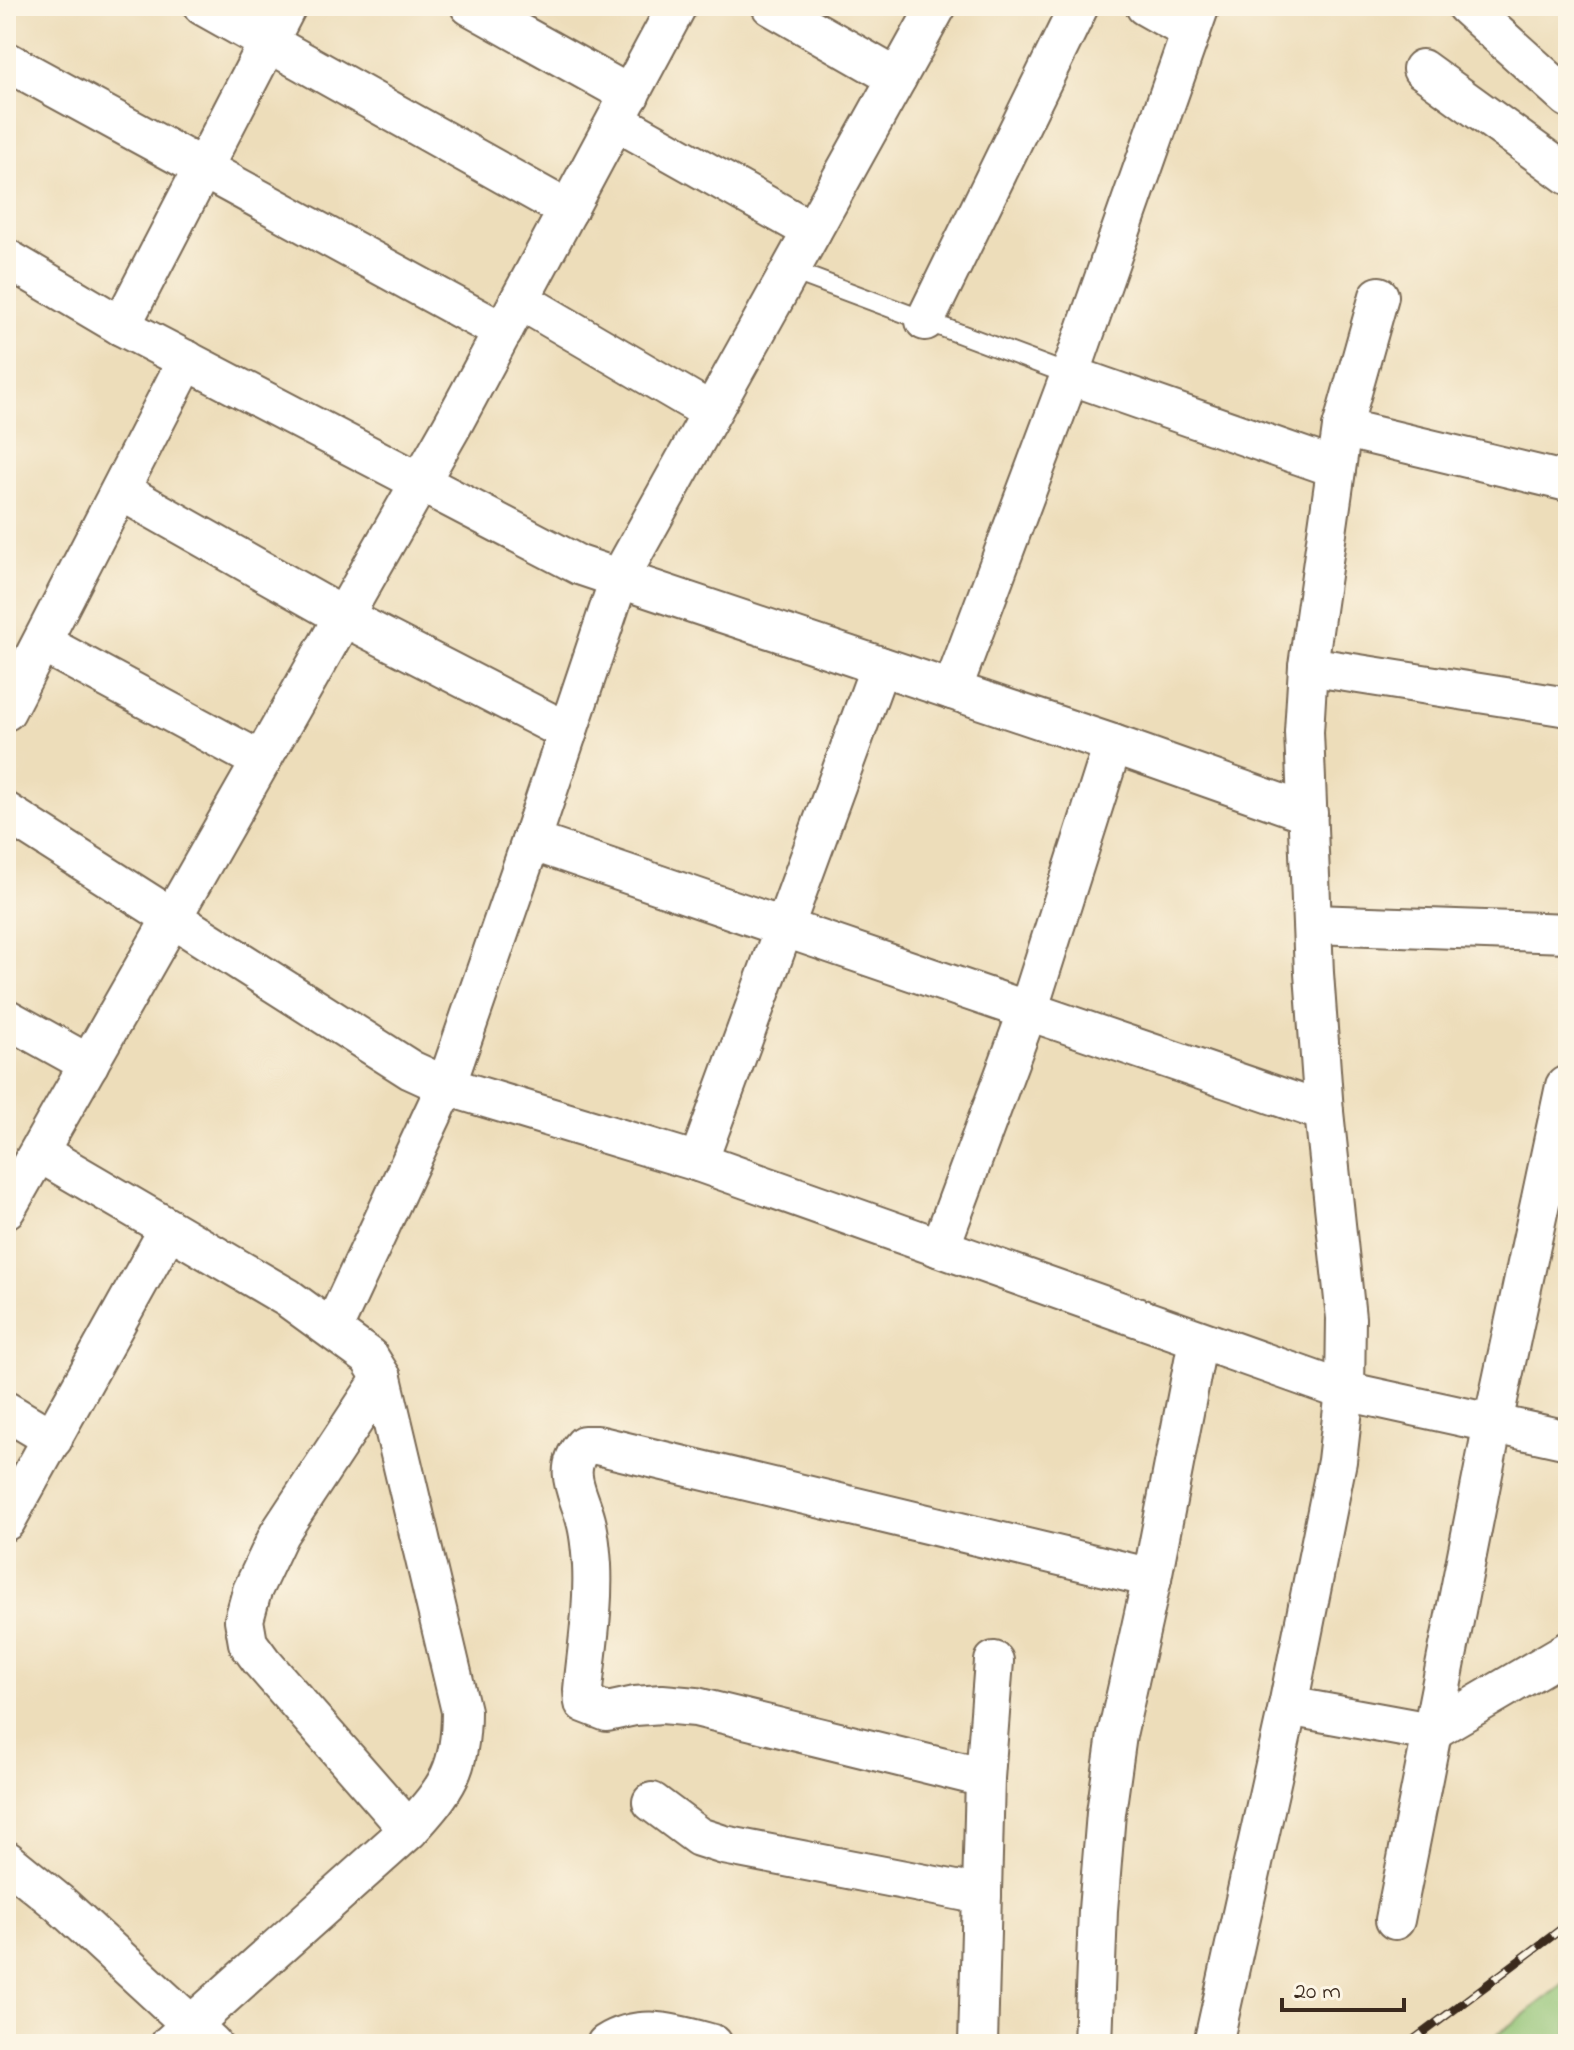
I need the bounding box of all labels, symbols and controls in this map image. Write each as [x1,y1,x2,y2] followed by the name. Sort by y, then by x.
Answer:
[1282,1962,1404,2012] scale bar
[1294,1975,1341,2010] text: 20 m

